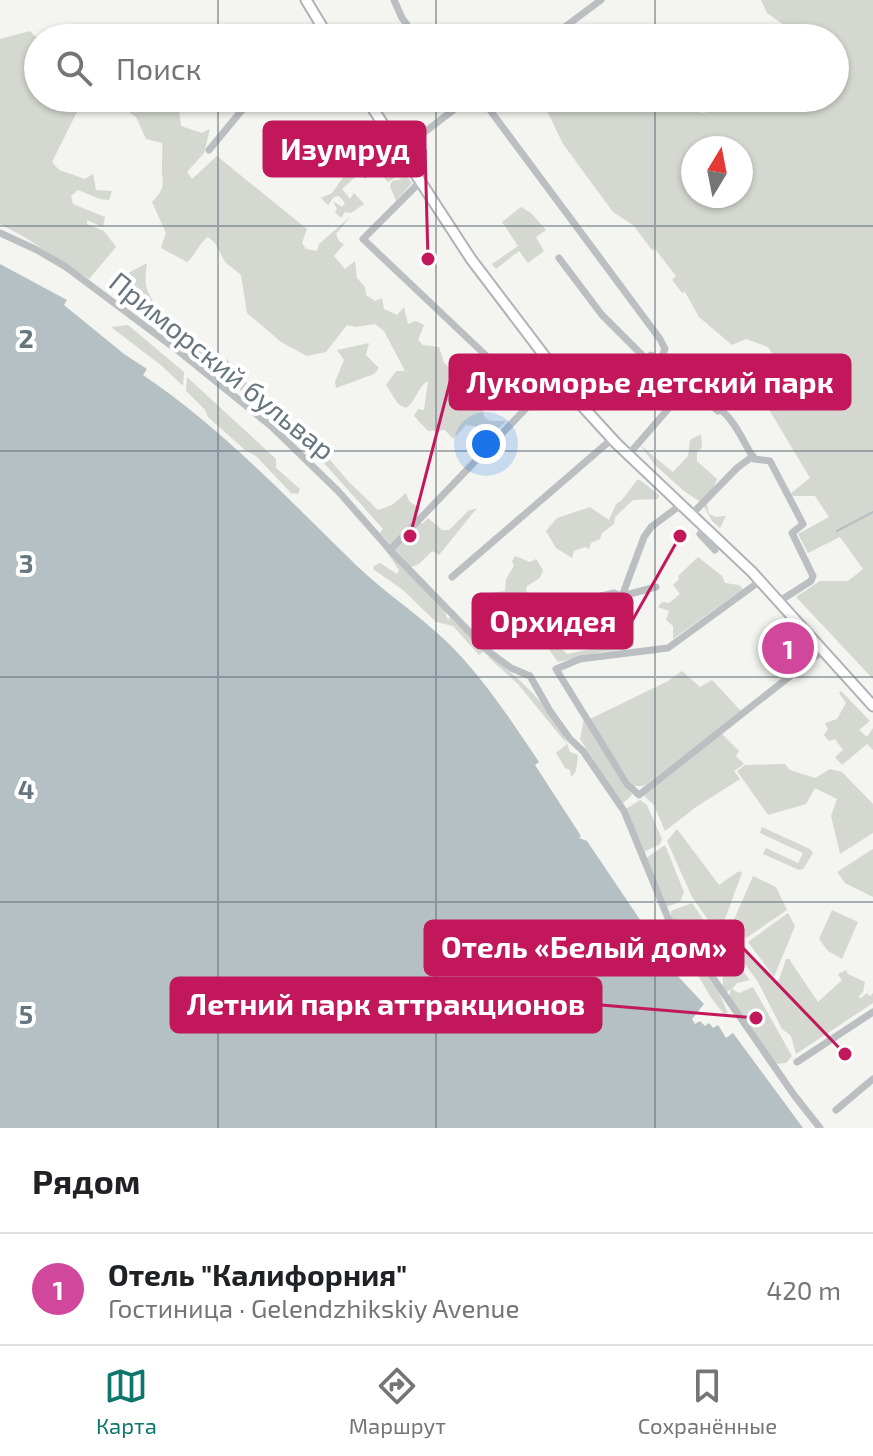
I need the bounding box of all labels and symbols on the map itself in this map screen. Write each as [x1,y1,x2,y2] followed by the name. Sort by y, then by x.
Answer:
[264,122,425,176] callout: Изумруд
[280,130,410,167] text: Изумруд
[681,136,753,208] north arrow
[103,264,342,466] street label: Приморский бульвар
[18,322,34,353] text: 2
[450,355,850,409] callout: Лукоморье детский парк
[466,363,834,400] text: Лукоморье детский парк
[466,424,506,464] your location
[19,547,33,578] text: 3
[473,594,632,648] callout: Орхидея
[490,602,616,638] text: Орхидея
[762,618,814,678] pin: 1
[18,773,34,804] text: 4
[425,921,743,975] callout: Отель «Белый дом»
[441,928,727,964] text: Отель «Белый дом»
[171,978,601,1032] callout: Летний парк аттракционов
[187,985,585,1021] text: Летний парк аттракционов
[19,998,33,1029] text: 5

